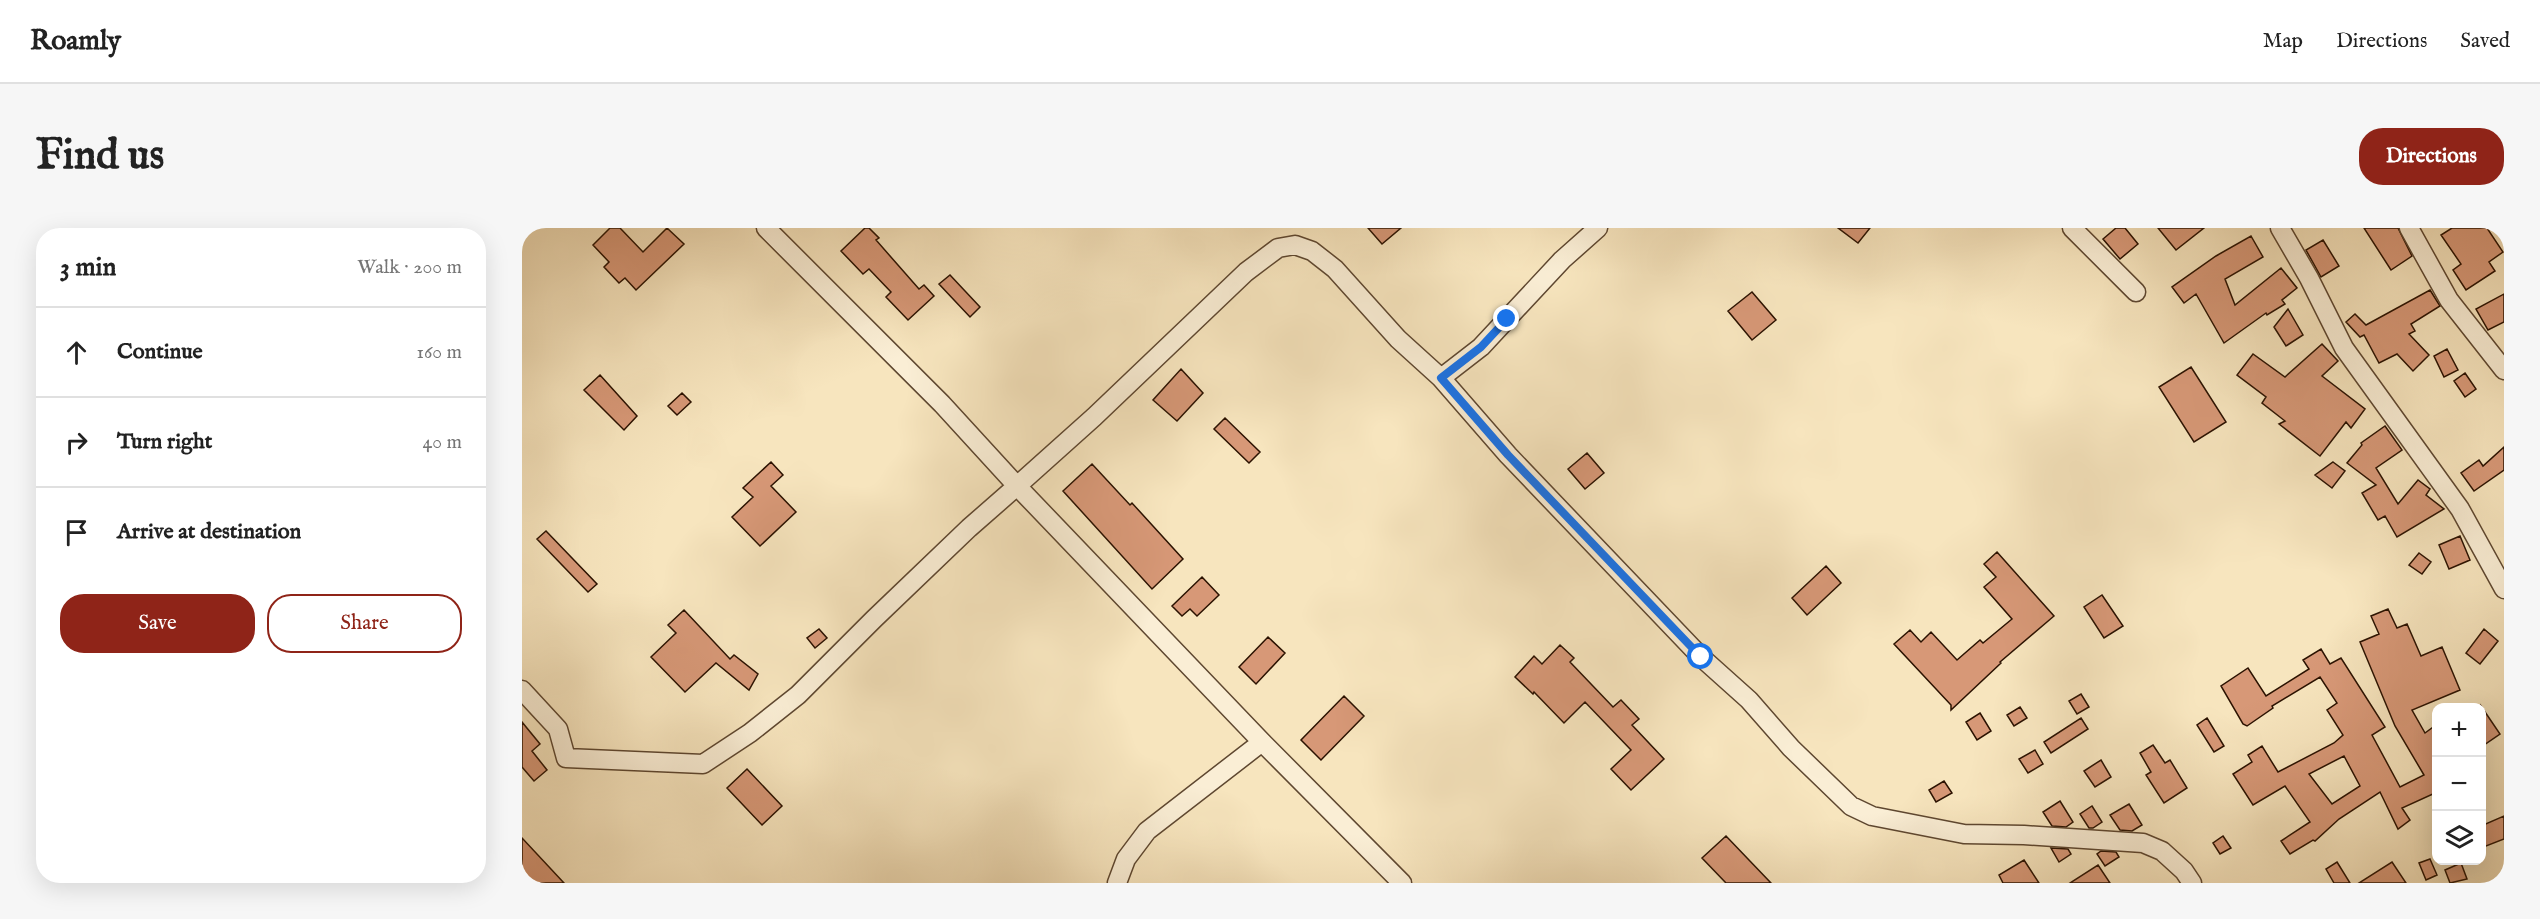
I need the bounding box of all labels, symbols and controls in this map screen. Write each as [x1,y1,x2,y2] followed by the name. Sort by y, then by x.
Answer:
[30,24,121,59] text: Roamly
[2263,28,2303,55] text: Map
[2336,28,2427,55] text: Directions
[2460,28,2510,55] text: Saved
[2359,128,2504,185] button: Directions
[36,130,164,183] text: Find us
[60,251,116,284] text: 3 min
[357,255,462,280] text: Walk · 200 m
[1493,305,1519,331] route end
[60,336,93,369] icon: ahead
[117,338,203,366] text: Continue
[416,340,462,365] text: 160 m
[60,426,93,459] icon: right
[117,428,212,456] text: Turn right
[423,430,462,455] text: 40 m
[60,516,93,549] icon: arrive
[117,518,301,546] text: Arrive at destination
[60,594,255,653] button: Save
[267,594,462,653] button: Share
[1687,643,1713,669] route start
[2432,703,2486,865] map controls
[2432,703,2486,757] button: +
[2432,757,2486,811] button: −
[2432,811,2486,865] button: layers

